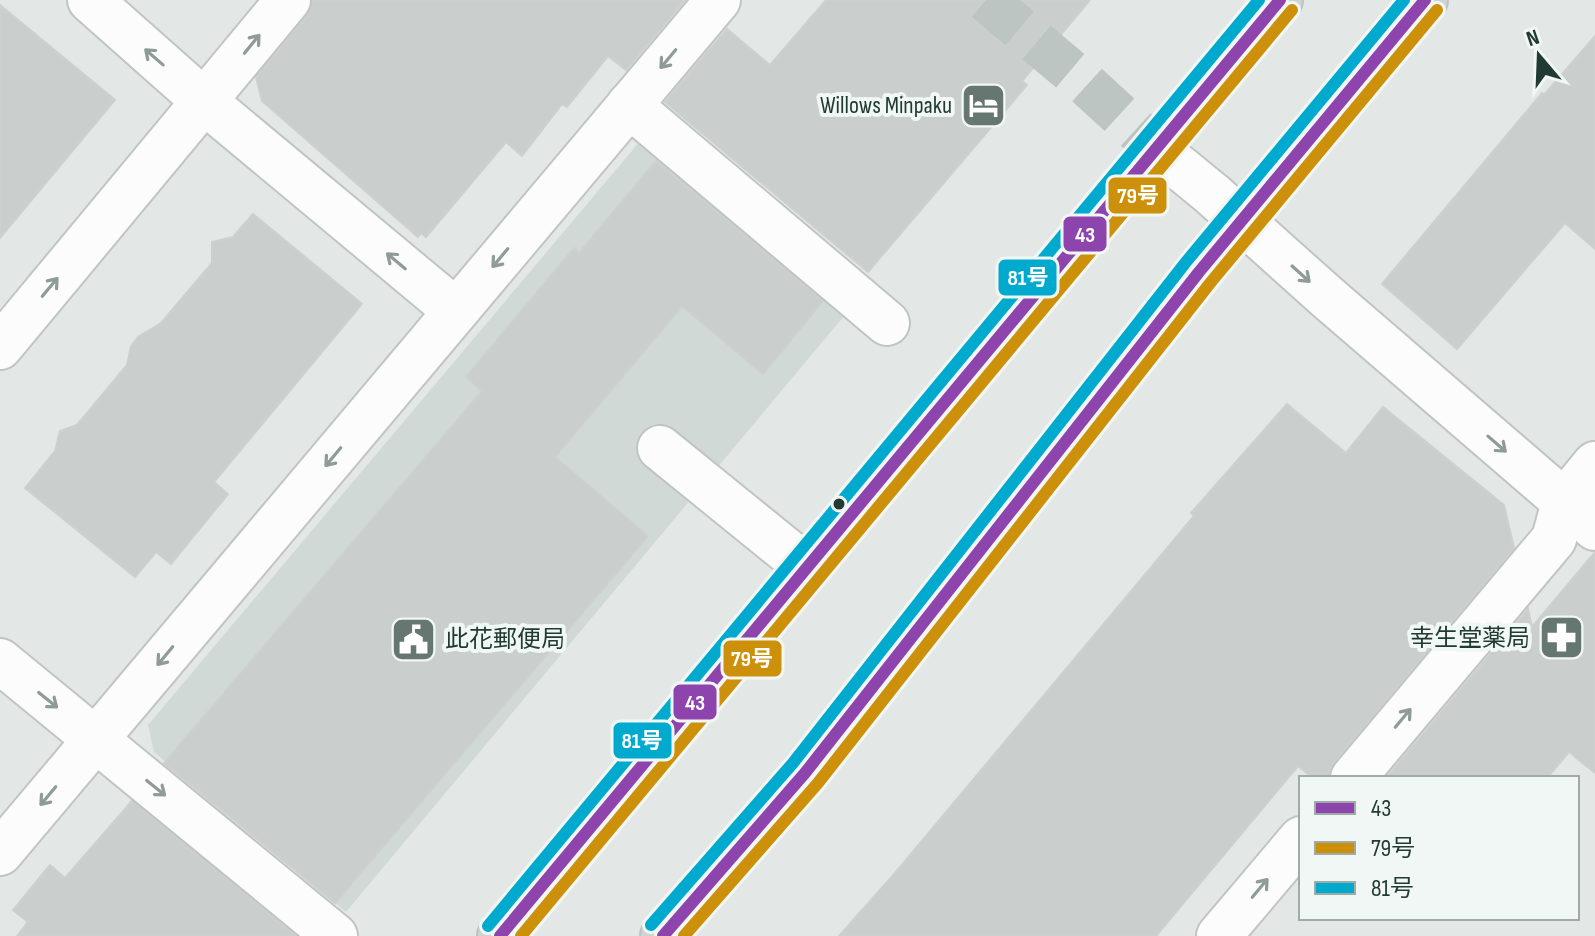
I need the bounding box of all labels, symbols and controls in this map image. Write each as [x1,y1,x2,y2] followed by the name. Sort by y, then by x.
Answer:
[1499,16,1579,96] north arrow
[1523,24,1543,53] text: N
[243,35,261,55] one-way arrow
[145,48,165,66] one-way arrow
[659,49,677,69] one-way arrow
[959,81,1007,129] hotel icon: Willows Minpaku
[820,91,952,120] place label: Willows Minpaku
[1107,176,1168,215] line badge: 79号
[1117,183,1159,210] text: 79号
[1062,215,1108,253] line badge: 43
[1075,222,1095,249] text: 43
[491,247,509,268] one-way arrow
[386,252,407,270] one-way arrow
[997,258,1058,297] line badge: 81号
[1291,264,1311,282] one-way arrow
[1007,265,1049,292] text: 81号
[41,278,59,298] one-way arrow
[1487,435,1507,453] one-way arrow
[324,446,342,467] one-way arrow
[831,496,847,512] unlabelled marker
[1537,614,1585,662] pharmacy icon: 幸生堂薬局
[390,615,438,663] public building icon: 此花郵便局
[1410,624,1530,653] place label: 幸生堂薬局
[445,625,565,654] place label: 此花郵便局
[722,639,783,678] line badge: 79号
[156,645,174,666] one-way arrow
[731,646,773,673] text: 79号
[672,683,718,721] line badge: 43
[685,690,705,717] text: 43
[37,691,58,709] one-way arrow
[1394,709,1412,729] one-way arrow
[612,721,673,760] line badge: 81号
[621,728,663,755] text: 81号
[1299,776,1579,920] legend
[145,779,166,797] one-way arrow
[39,785,57,806] one-way arrow
[1371,794,1391,823] text: 43
[1371,834,1415,863] text: 79号
[1371,874,1414,903] text: 81号
[1251,878,1269,898] one-way arrow

